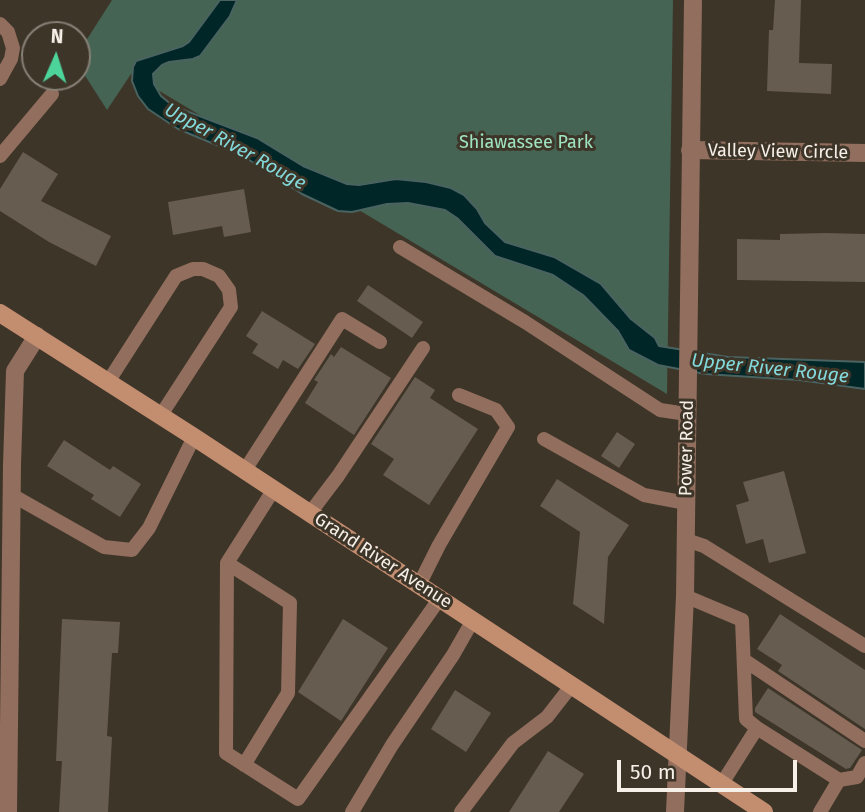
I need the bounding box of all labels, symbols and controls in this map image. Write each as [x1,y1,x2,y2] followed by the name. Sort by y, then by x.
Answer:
[21,21,91,91] north arrow
[50,25,64,48] text: N
[160,99,310,195] water label: Upper River Rouge
[459,132,593,154] park label: Shiawassee Park
[708,140,848,164] street label: Valley View Circle
[690,349,850,389] water label: Upper River Rouge
[675,400,699,496] street label: Power Road
[310,508,456,614] street label: Grand River Avenue
[620,746,800,790] scale bar
[630,759,676,785] text: 50 m

